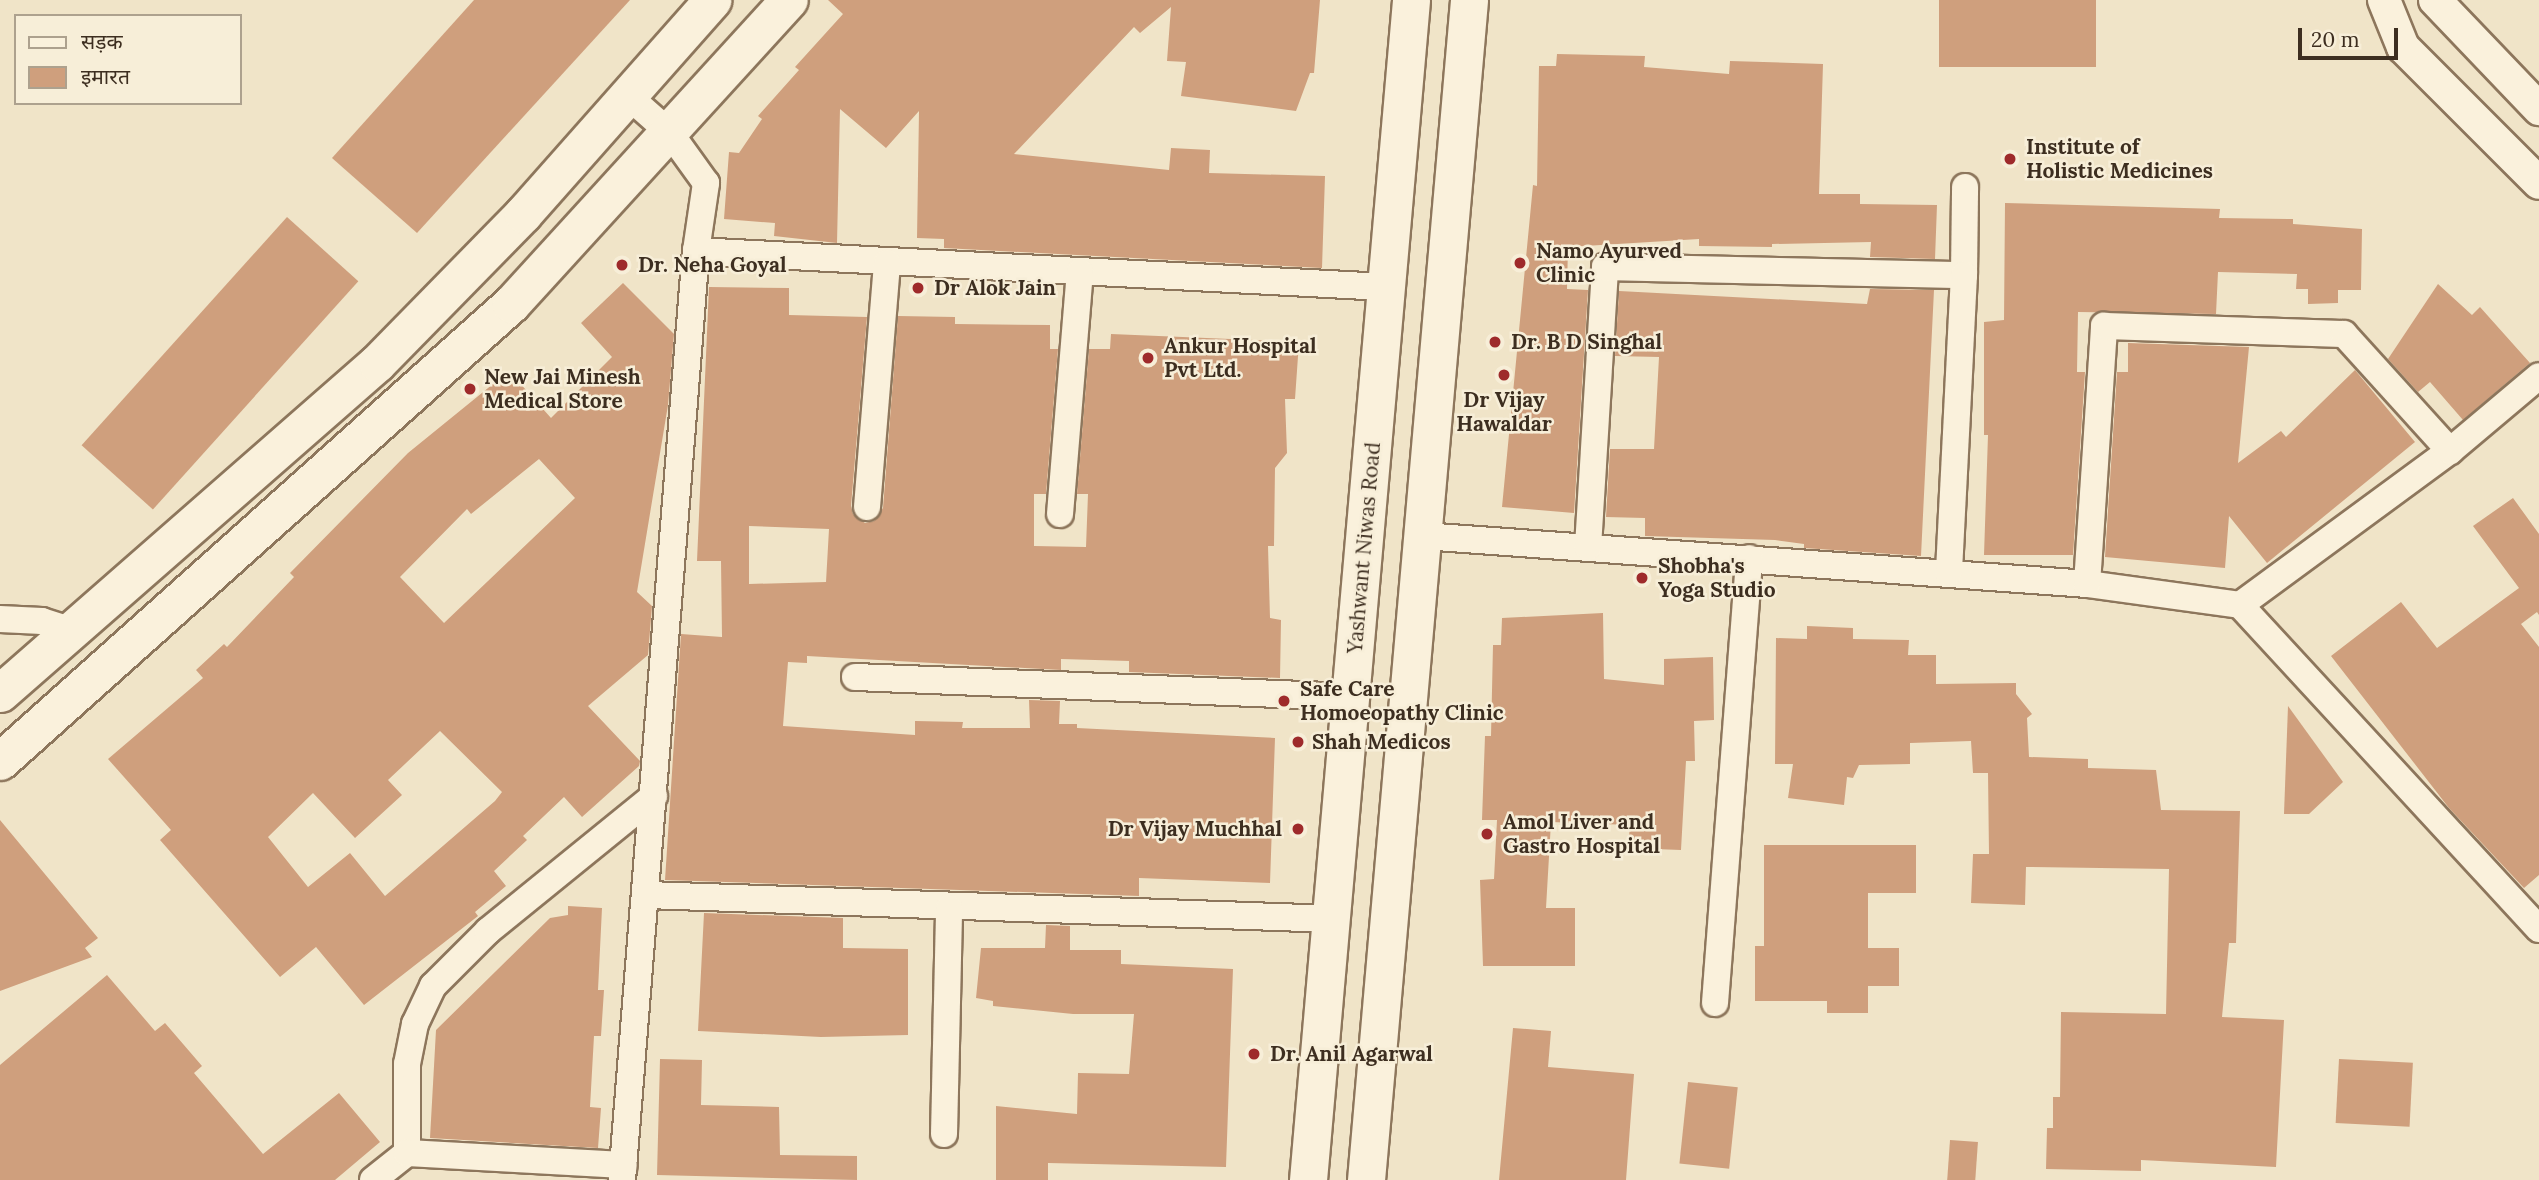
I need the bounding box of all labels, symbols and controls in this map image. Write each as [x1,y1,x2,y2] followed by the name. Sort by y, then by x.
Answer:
[14,14,242,105] legend
[2301,14,2401,58] scale bar
[2311,26,2360,53] text: 20 m
[81,28,123,55] text: सड़क
[81,63,130,90] text: इमारत
[2026,134,2213,184] place label: Institute of Holistic Medicines
[2000,149,2020,169] marker: Institute of Holistic Medicines
[1536,238,1682,288] place label: Namo Ayurved Clinic
[638,252,787,278] place label: Dr. Neha Goyal
[1510,253,1530,273] marker: Namo Ayurved Clinic
[612,255,632,275] marker: Dr. Neha Goyal
[934,275,1056,301] place label: Dr Alok Jain
[908,278,928,298] marker: Dr Alok Jain
[1511,329,1662,355] place label: Dr. B D Singhal
[1485,332,1505,352] marker: Dr. B D Singhal
[1164,333,1316,383] place label: Ankur Hospital Pvt Ltd.
[1138,348,1158,368] marker: Ankur Hospital Pvt Ltd.
[484,364,641,414] place label: New Jai Minesh Medical Store
[1494,365,1514,385] marker: Dr Vijay Hawaldar
[462,381,478,397] marker: New Jai Minesh Medical Store
[1456,387,1552,437] place label: Dr Vijay Hawaldar
[1342,441,1386,655] street label: Yashwant Niwas Road
[1658,553,1776,603] place label: Shobha's Yoga Studio
[1632,568,1652,588] marker: Shobha's Yoga Studio
[1300,676,1504,726] place label: Safe Care Homoeopathy Clinic
[1274,691,1294,711] marker: Safe Care Homoeopathy Clinic
[1312,729,1451,755] place label: Shah Medicos
[1290,734,1306,750] marker: Shah Medicos
[1503,809,1660,859] place label: Amol Liver and Gastro Hospital
[1108,816,1282,842] place label: Dr Vijay Muchhal
[1288,819,1308,839] marker: Dr Vijay Muchhal
[1477,824,1497,844] marker: Amol Liver and Gastro Hospital
[1270,1041,1433,1067] place label: Dr. Anil Agarwal
[1244,1044,1264,1064] marker: Dr. Anil Agarwal

